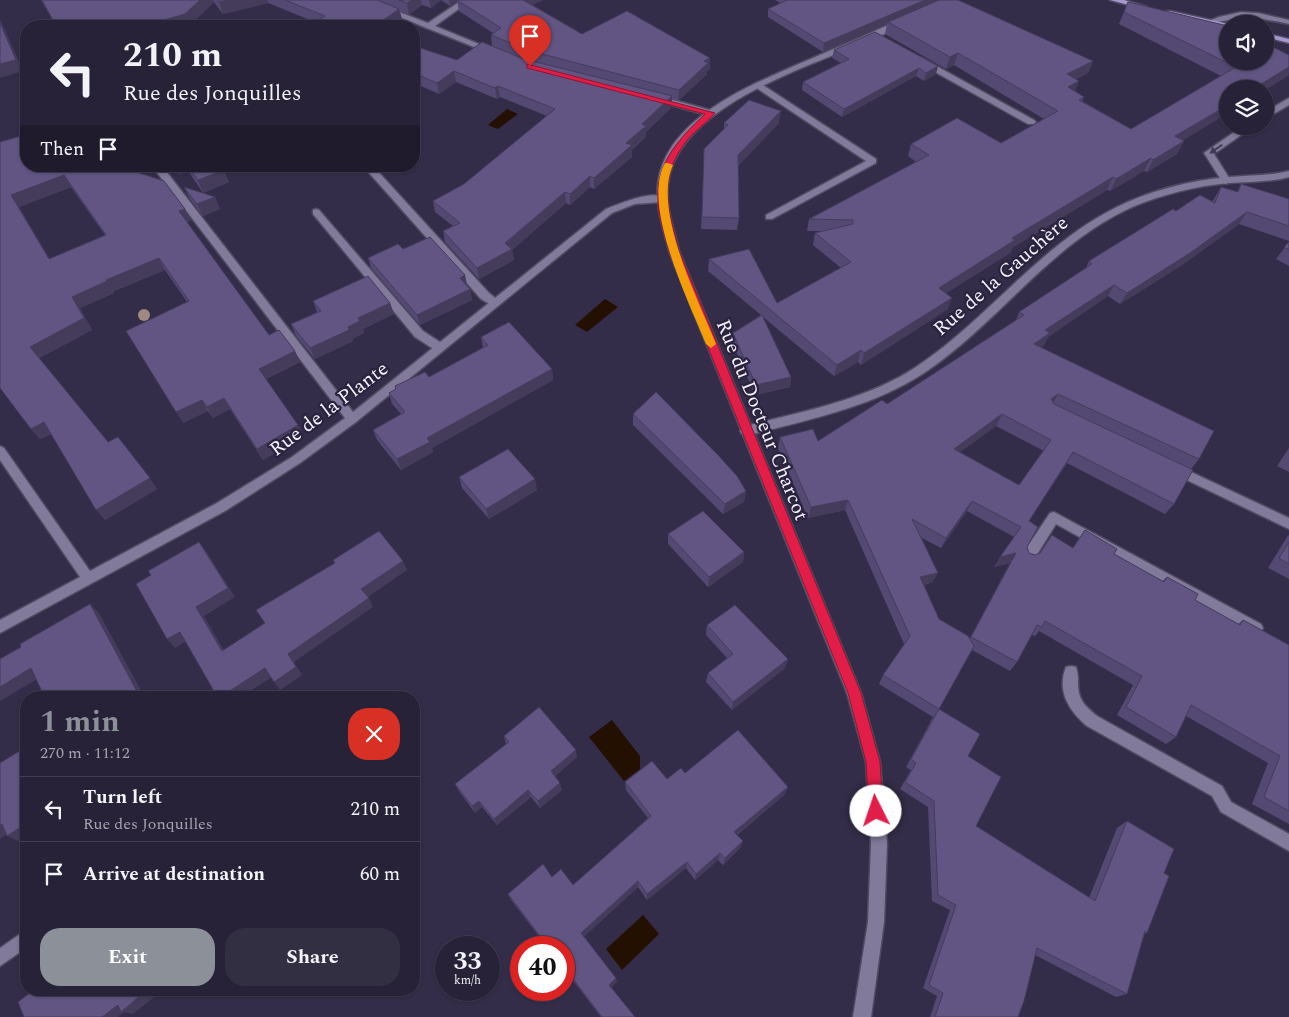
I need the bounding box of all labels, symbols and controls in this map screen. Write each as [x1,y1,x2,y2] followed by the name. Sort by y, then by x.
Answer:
[509,15,551,66] pin
[1219,15,1274,135] map controls
[1219,15,1274,70] button: sound
[516,22,544,50] icon: arrive
[123,29,222,82] text: 210 m
[40,40,105,105] icon: left
[123,77,301,110] text: Rue des Jonquilles
[1219,80,1274,135] button: layers
[40,135,84,164] text: Then
[94,135,122,163] icon: arrive
[1209,144,1223,154] one-way arrow
[927,209,1075,343] street label: Rue de la Gauchère
[708,315,816,525] street label: Rue du Docteur Charcot
[263,354,395,464] street label: Rue de la Plante
[40,699,120,745] text: 1 min
[348,708,400,760] button: close
[40,741,130,765] text: 270 m · 11:12
[83,783,162,812] text: Turn left
[849,784,901,836] position arrow
[40,795,68,823] icon: left
[350,795,400,824] text: 210 m
[83,812,213,836] text: Rue des Jonquilles
[40,860,68,888] icon: arrive
[83,860,265,889] text: Arrive at destination
[360,860,400,889] text: 60 m
[40,928,215,986] button: Exit
[225,928,400,986] button: Share
[510,936,575,1001] speed limit sign: 40
[453,943,482,981] text: 33
[454,971,481,990] text: km/h

